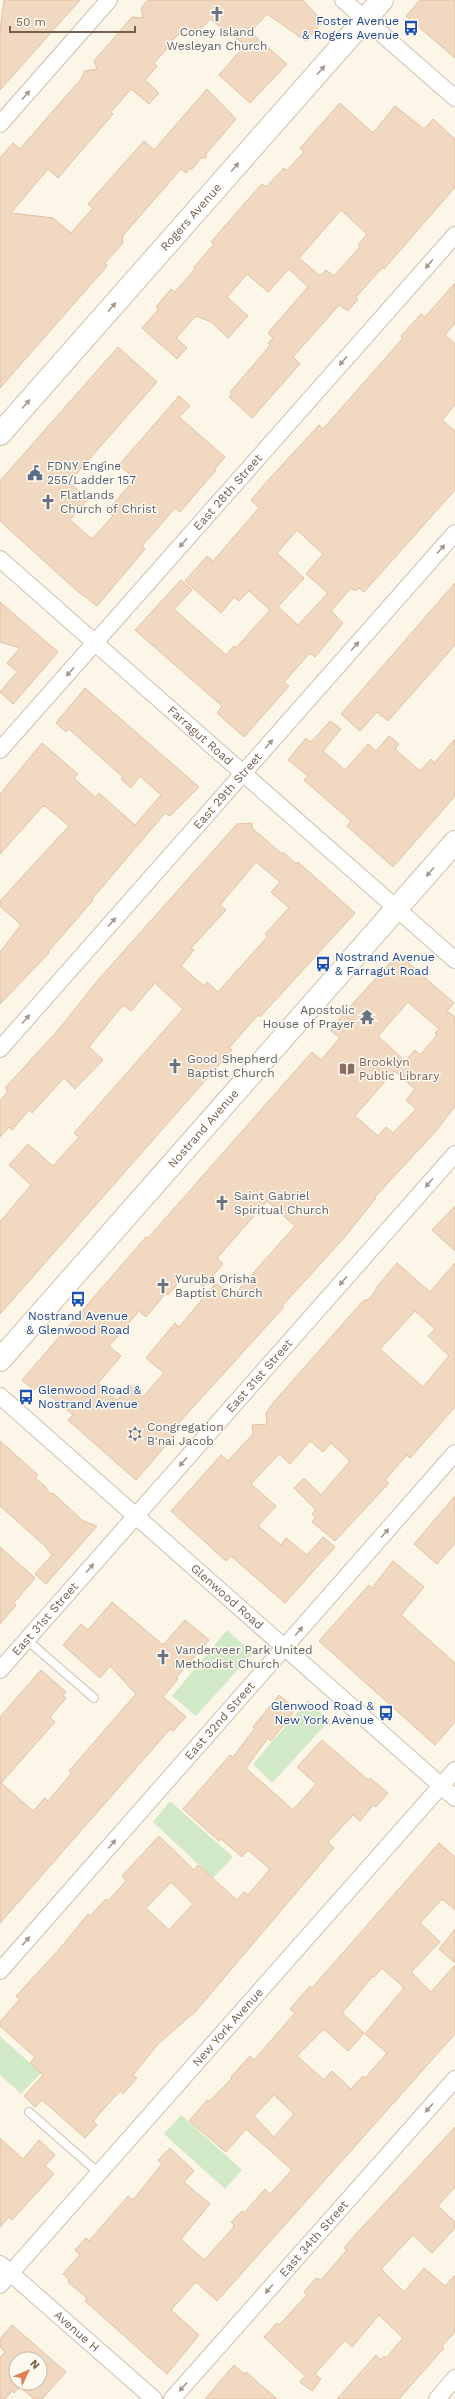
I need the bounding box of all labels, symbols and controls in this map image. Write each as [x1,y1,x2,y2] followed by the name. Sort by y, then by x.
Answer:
[208,5,226,23] church icon: Coney Island Wesleyan Church
[10,8,135,34] scale bar
[302,14,399,42] place label: Foster Avenue & Rogers Avenue
[16,15,46,29] text: 50 m
[402,19,420,37] bus stop icon: Foster Avenue & Rogers Avenue
[167,25,267,53] place label: Coney Island Wesleyan Church
[316,65,325,75] one-way arrow
[21,89,30,100] one-way arrow
[230,162,239,173] one-way arrow
[157,180,224,254] street label: Rogers Avenue
[425,259,434,269] one-way arrow
[107,302,116,312] one-way arrow
[339,356,348,367] one-way arrow
[21,399,30,410] one-way arrow
[190,451,265,533] street label: East 28th Street
[47,459,136,487] place label: FDNY Engine 255/Ladder 157
[26,464,44,482] public building icon: FDNY Engine 255/Ladder 157
[60,488,157,516] place label: Flatlands Church of Christ
[39,493,57,511] church icon: Flatlands Church of Christ
[179,538,188,548] one-way arrow
[436,544,446,554] one-way arrow
[350,641,359,652] one-way arrow
[65,666,74,677] one-way arrow
[165,703,236,768] street label: Farragut Road
[264,738,273,749] one-way arrow
[190,750,265,832] street label: East 29th Street
[425,867,434,877] one-way arrow
[107,917,116,927] one-way arrow
[335,950,435,978] place label: Nostrand Avenue & Farragut Road
[314,955,332,973] bus stop icon: Nostrand Avenue & Farragut Road
[262,1003,355,1031] place label: Apostolic House of Prayer
[358,1008,376,1026] temple icon: Apostolic House of Prayer
[21,1014,30,1025] one-way arrow
[187,1052,278,1080] place label: Good Shepherd Baptist Church
[359,1055,440,1083] place label: Brooklyn Public Library
[166,1057,184,1075] church icon: Good Shepherd Baptist Church
[338,1060,356,1078] library icon: Brooklyn Public Library
[165,1086,242,1171] street label: Nostrand Avenue
[425,1178,434,1189] one-way arrow
[234,1189,329,1217] place label: Saint Gabriel Spiritual Church
[213,1194,231,1212] church icon: Saint Gabriel Spiritual Church
[175,1272,263,1300] place label: Yuruba Orisha Baptist Church
[339,1276,348,1286] one-way arrow
[154,1277,172,1295] church icon: Yuruba Orisha Baptist Church
[69,1290,87,1308] bus stop icon: Nostrand Avenue & Glenwood Road
[26,1309,130,1337] place label: Nostrand Avenue & Glenwood Road
[223,1336,295,1416] street label: East 31st Street
[38,1383,142,1411] place label: Glenwood Road & Nostrand Avenue
[17,1388,35,1406] bus stop icon: Glenwood Road & Nostrand Avenue
[147,1420,224,1448] place label: Congregation B'nai Jacob
[126,1425,144,1443] synagogue icon: Congregation B'nai Jacob
[179,1457,188,1468] one-way arrow
[380,1528,390,1538] one-way arrow
[188,1561,266,1632] street label: Glenwood Road
[86,1562,95,1573] one-way arrow
[9,1579,81,1659] street label: East 31st Street
[295,1625,304,1636] one-way arrow
[175,1643,313,1671] place label: Vanderveer Park United Methodist Church
[154,1648,172,1666] church icon: Vanderveer Park United Methodist Church
[182,1679,258,1763] street label: East 32nd Street
[271,1699,375,1727] place label: Glenwood Road & New York Avenue
[377,1704,395,1722] bus stop icon: Glenwood Road & New York Avenue
[107,1839,116,1849] one-way arrow
[21,1936,30,1947] one-way arrow
[190,1985,266,2069] street label: New York Avenue
[425,2103,434,2113] one-way arrow
[276,2198,351,2280] street label: East 34th Street
[265,2285,274,2294] one-way arrow
[51,2308,102,2355] street label: Avenue H
[8,2351,48,2391] north arrow
[27,2357,42,2372] text: N
[179,2382,188,2391] one-way arrow

